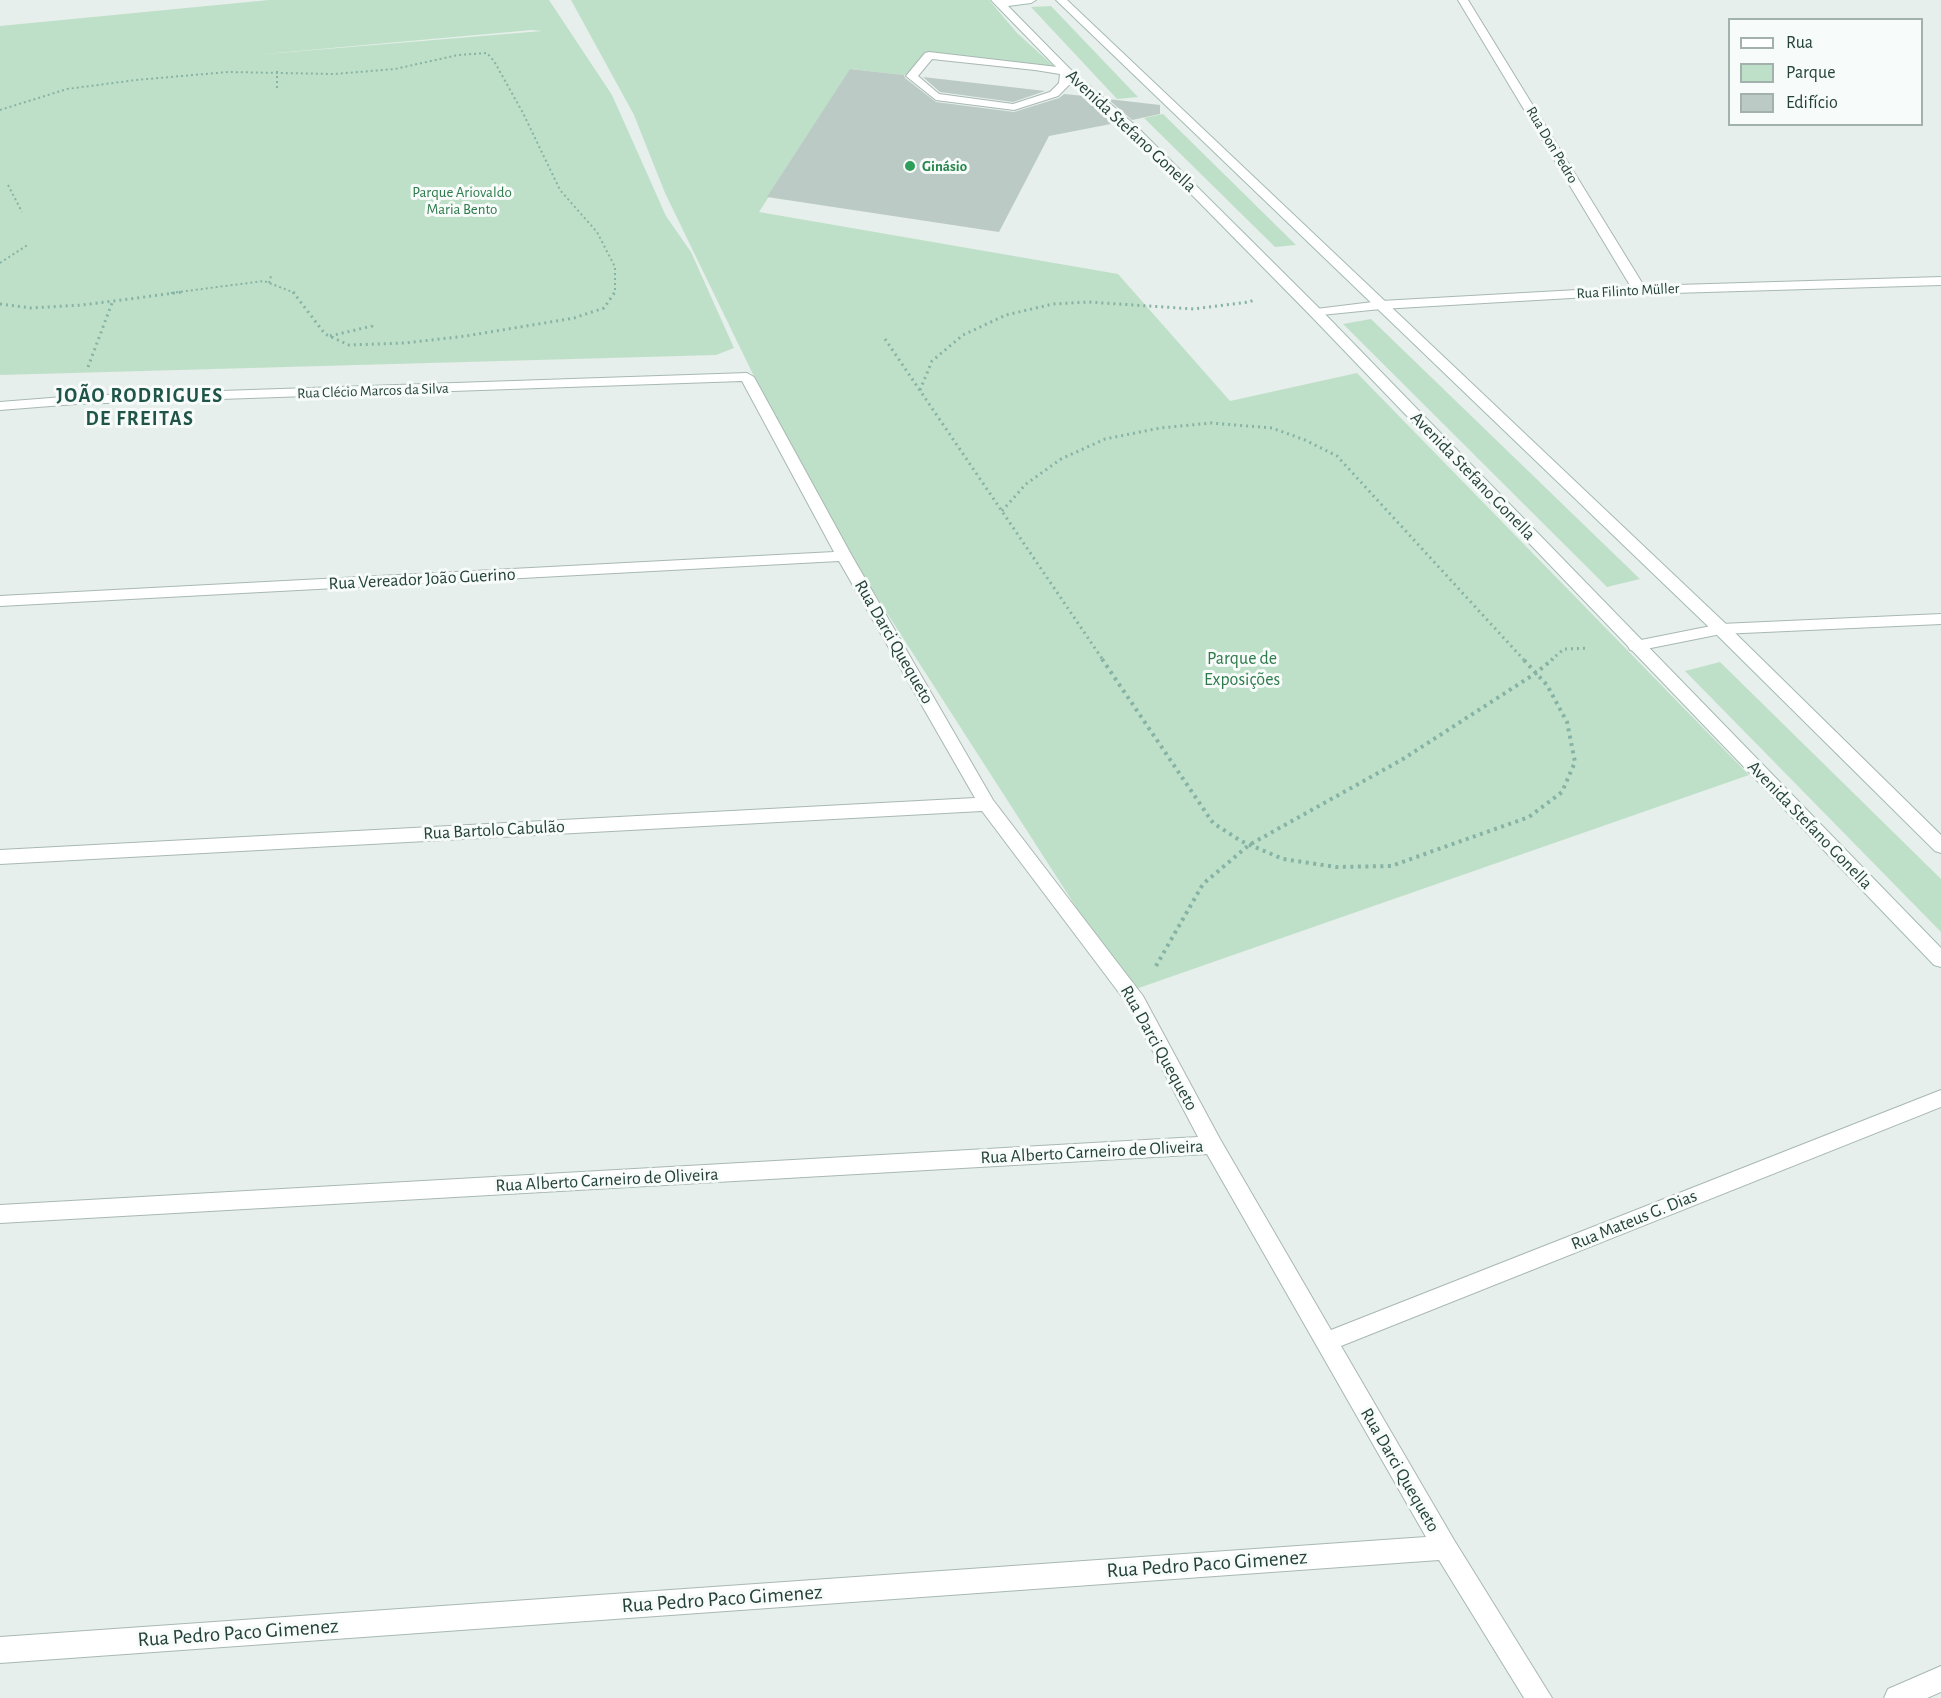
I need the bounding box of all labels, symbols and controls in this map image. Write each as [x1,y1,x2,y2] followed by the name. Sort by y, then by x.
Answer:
[1728,18,1923,126] legend
[1786,34,1813,52] text: Rua
[1786,64,1835,82] text: Parque
[1061,65,1201,197] street label: Avenida Stefano Gonella
[1786,94,1838,112] text: Edifício
[1522,103,1582,187] street label: Rua Don Pedro
[922,157,967,175] place label: Ginásio
[903,159,917,173] marker: Ginásio
[412,183,512,218] park label: Parque Ariovaldo Maria Bento
[1576,279,1680,303] street label: Rua Filinto Müller
[297,379,449,403] street label: Rua Clécio Marcos da Silva
[56,384,224,431] district label: JOÃO RODRIGUES DE FREITAS
[1406,407,1540,545] street label: Avenida Stefano Gonella
[328,563,516,595] street label: Rua Vereador João Guerino
[850,576,938,708] street label: Rua Darci Quequeto
[1204,648,1280,690] park label: Parque de Exposições
[1743,756,1877,894] street label: Avenida Stefano Gonella
[423,815,565,845] street label: Rua Bartolo Cabulão
[1116,982,1202,1114] street label: Rua Darci Quequeto
[980,1135,1204,1169] street label: Rua Alberto Carneiro de Oliveira
[495,1163,719,1197] street label: Rua Alberto Carneiro de Oliveira
[1568,1185,1700,1255] street label: Rua Mateus G. Dias
[1356,1404,1444,1536] street label: Rua Darci Quequeto
[1106,1544,1308,1584] street label: Rua Pedro Paco Gimenez
[621,1579,823,1619] street label: Rua Pedro Paco Gimenez
[137,1613,339,1653] street label: Rua Pedro Paco Gimenez

